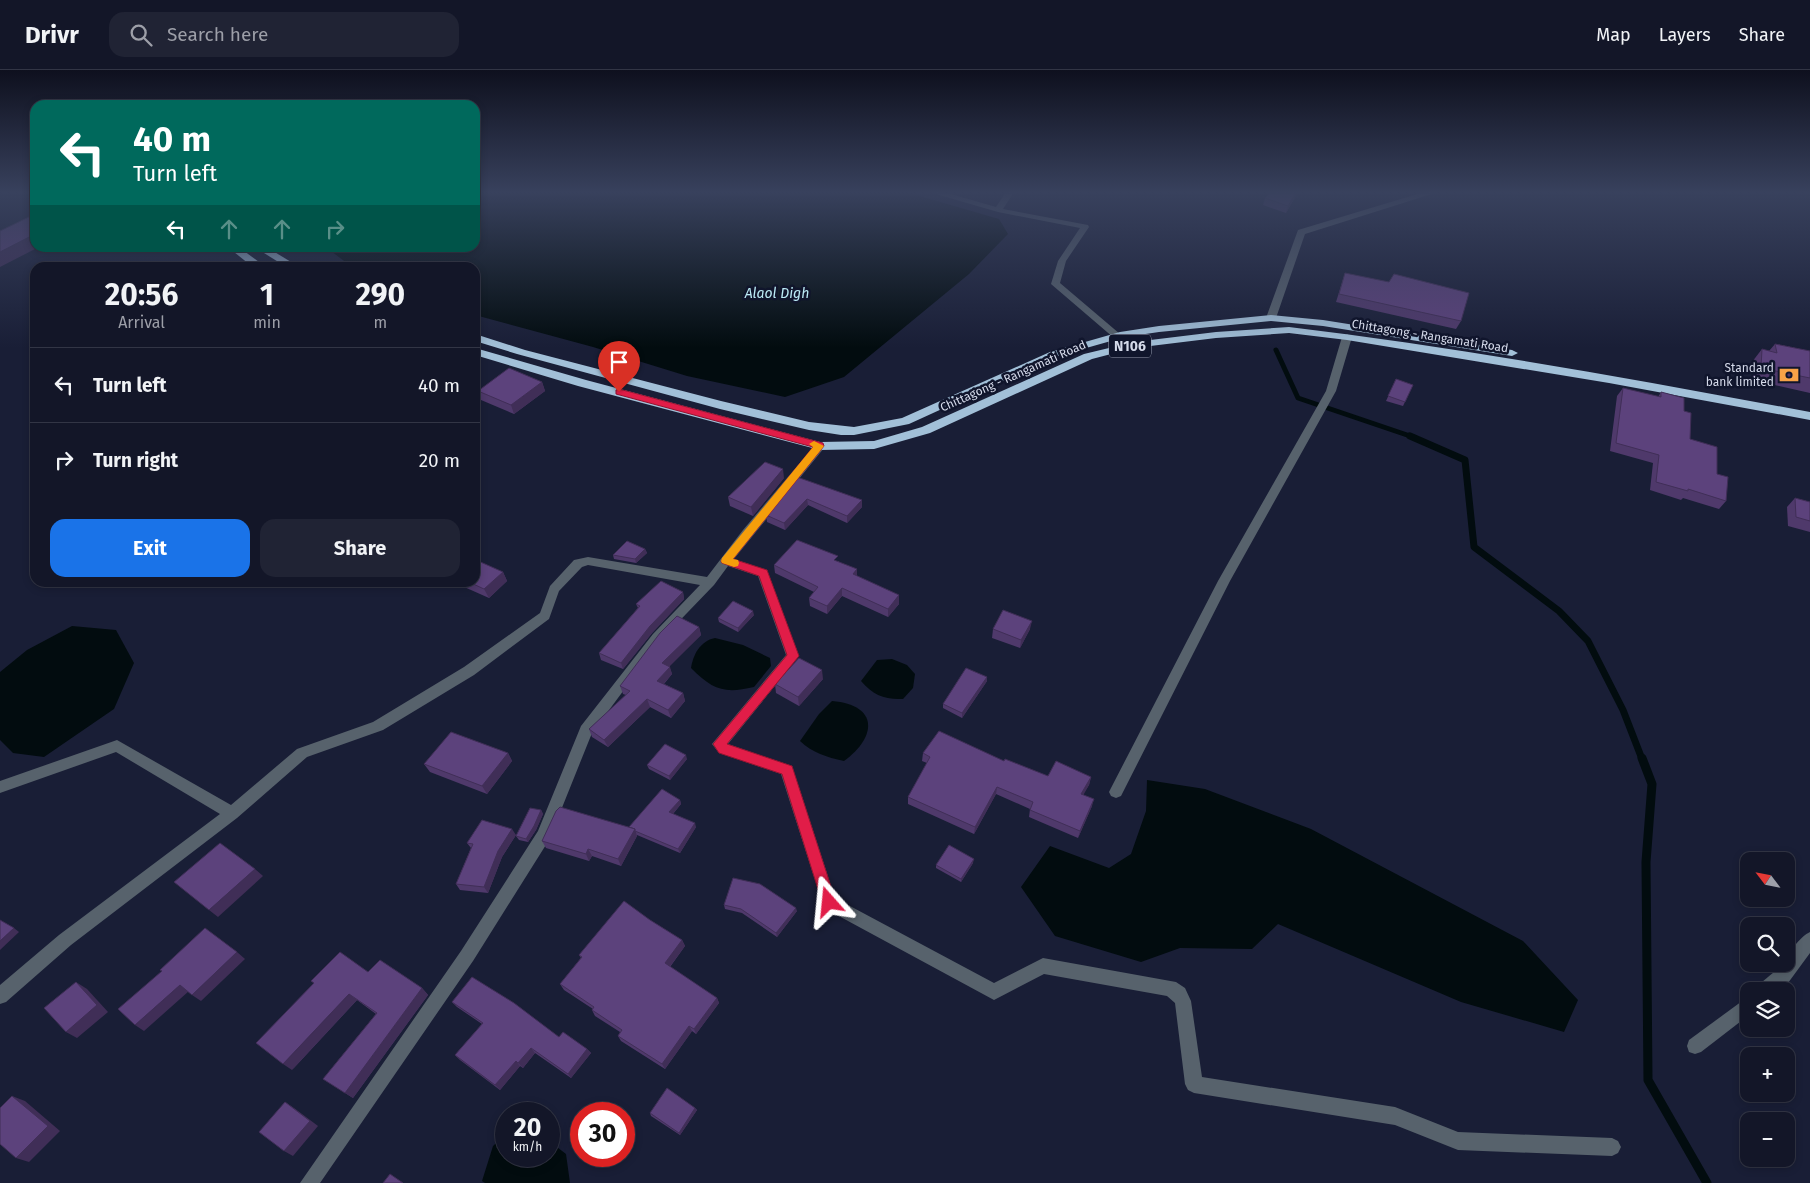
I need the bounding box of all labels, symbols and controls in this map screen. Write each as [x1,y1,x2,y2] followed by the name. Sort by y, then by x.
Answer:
[109,12,459,57] search box
[25,21,79,49] text: Drivr
[127,21,155,49] icon: search
[167,23,268,46] text: Search here
[1596,24,1631,46] text: Map
[1659,24,1711,46] text: Layers
[1739,24,1785,46] text: Share
[133,118,211,160] text: 40 m
[50,120,115,185] icon: left
[133,160,217,187] text: Turn left
[162,215,190,243] icon: left
[215,215,243,243] icon: ahead
[268,215,296,243] icon: ahead
[321,215,349,243] icon: right
[105,277,178,313] text: 20:56
[260,277,274,313] text: 1
[356,277,405,313] text: 290
[744,285,809,302] water label: Alaol Digh
[118,313,165,332] text: Arrival
[253,313,281,332] text: min
[374,313,387,332] text: m
[1351,317,1509,355] street label: Chittagong - Rangamati Road
[1109,334,1151,358] road number: N106
[938,337,1088,415] street label: Chittagong - Rangamati Road
[598,341,640,392] pin
[605,348,633,376] icon: arrive
[1706,361,1774,389] place label: Standard bank limited
[1778,364,1800,386] bank icon: Standard bank limited
[50,371,78,399] icon: left
[93,374,167,397] text: Turn left
[418,374,460,397] text: 40 m
[50,446,78,474] icon: right
[93,449,178,472] text: Turn right
[419,449,460,472] text: 20 m
[50,519,250,577] button: Exit
[260,519,460,577] button: Share
[1740,852,1795,908] north arrow
[1740,852,1795,1167] map controls
[802,875,854,927] position arrow
[1740,917,1795,972] button: search
[1740,982,1795,1037] button: layers
[1740,1047,1795,1102] button: +
[570,1102,635,1167] speed limit sign: 30
[1740,1112,1795,1167] button: −
[514,1113,541,1143] text: 20
[513,1140,542,1154] text: km/h

